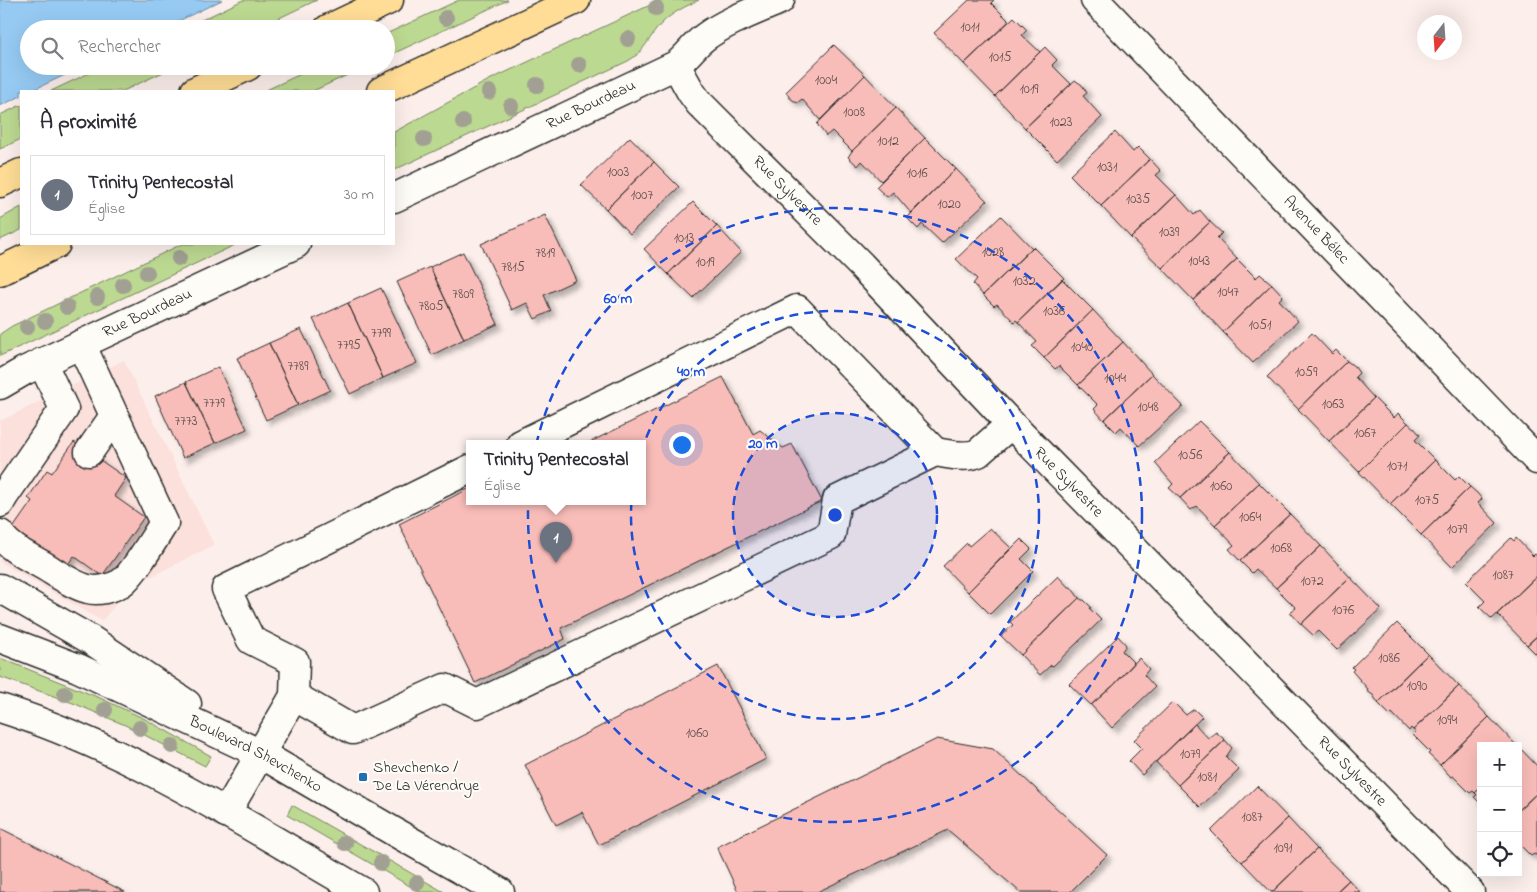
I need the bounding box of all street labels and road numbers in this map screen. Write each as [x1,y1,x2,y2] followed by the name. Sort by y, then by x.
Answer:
[543,74,640,136] street label: Rue Bourdeau
[747,151,828,232] street label: Rue Sylvestre
[1277,190,1355,270] street label: Avenue Bélec
[99,282,196,345] street label: Rue Bourdeau
[1028,442,1109,524] street label: Rue Sylvestre
[184,709,327,799] street label: Boulevard Shevchenko
[1312,731,1393,813] street label: Rue Sylvestre

